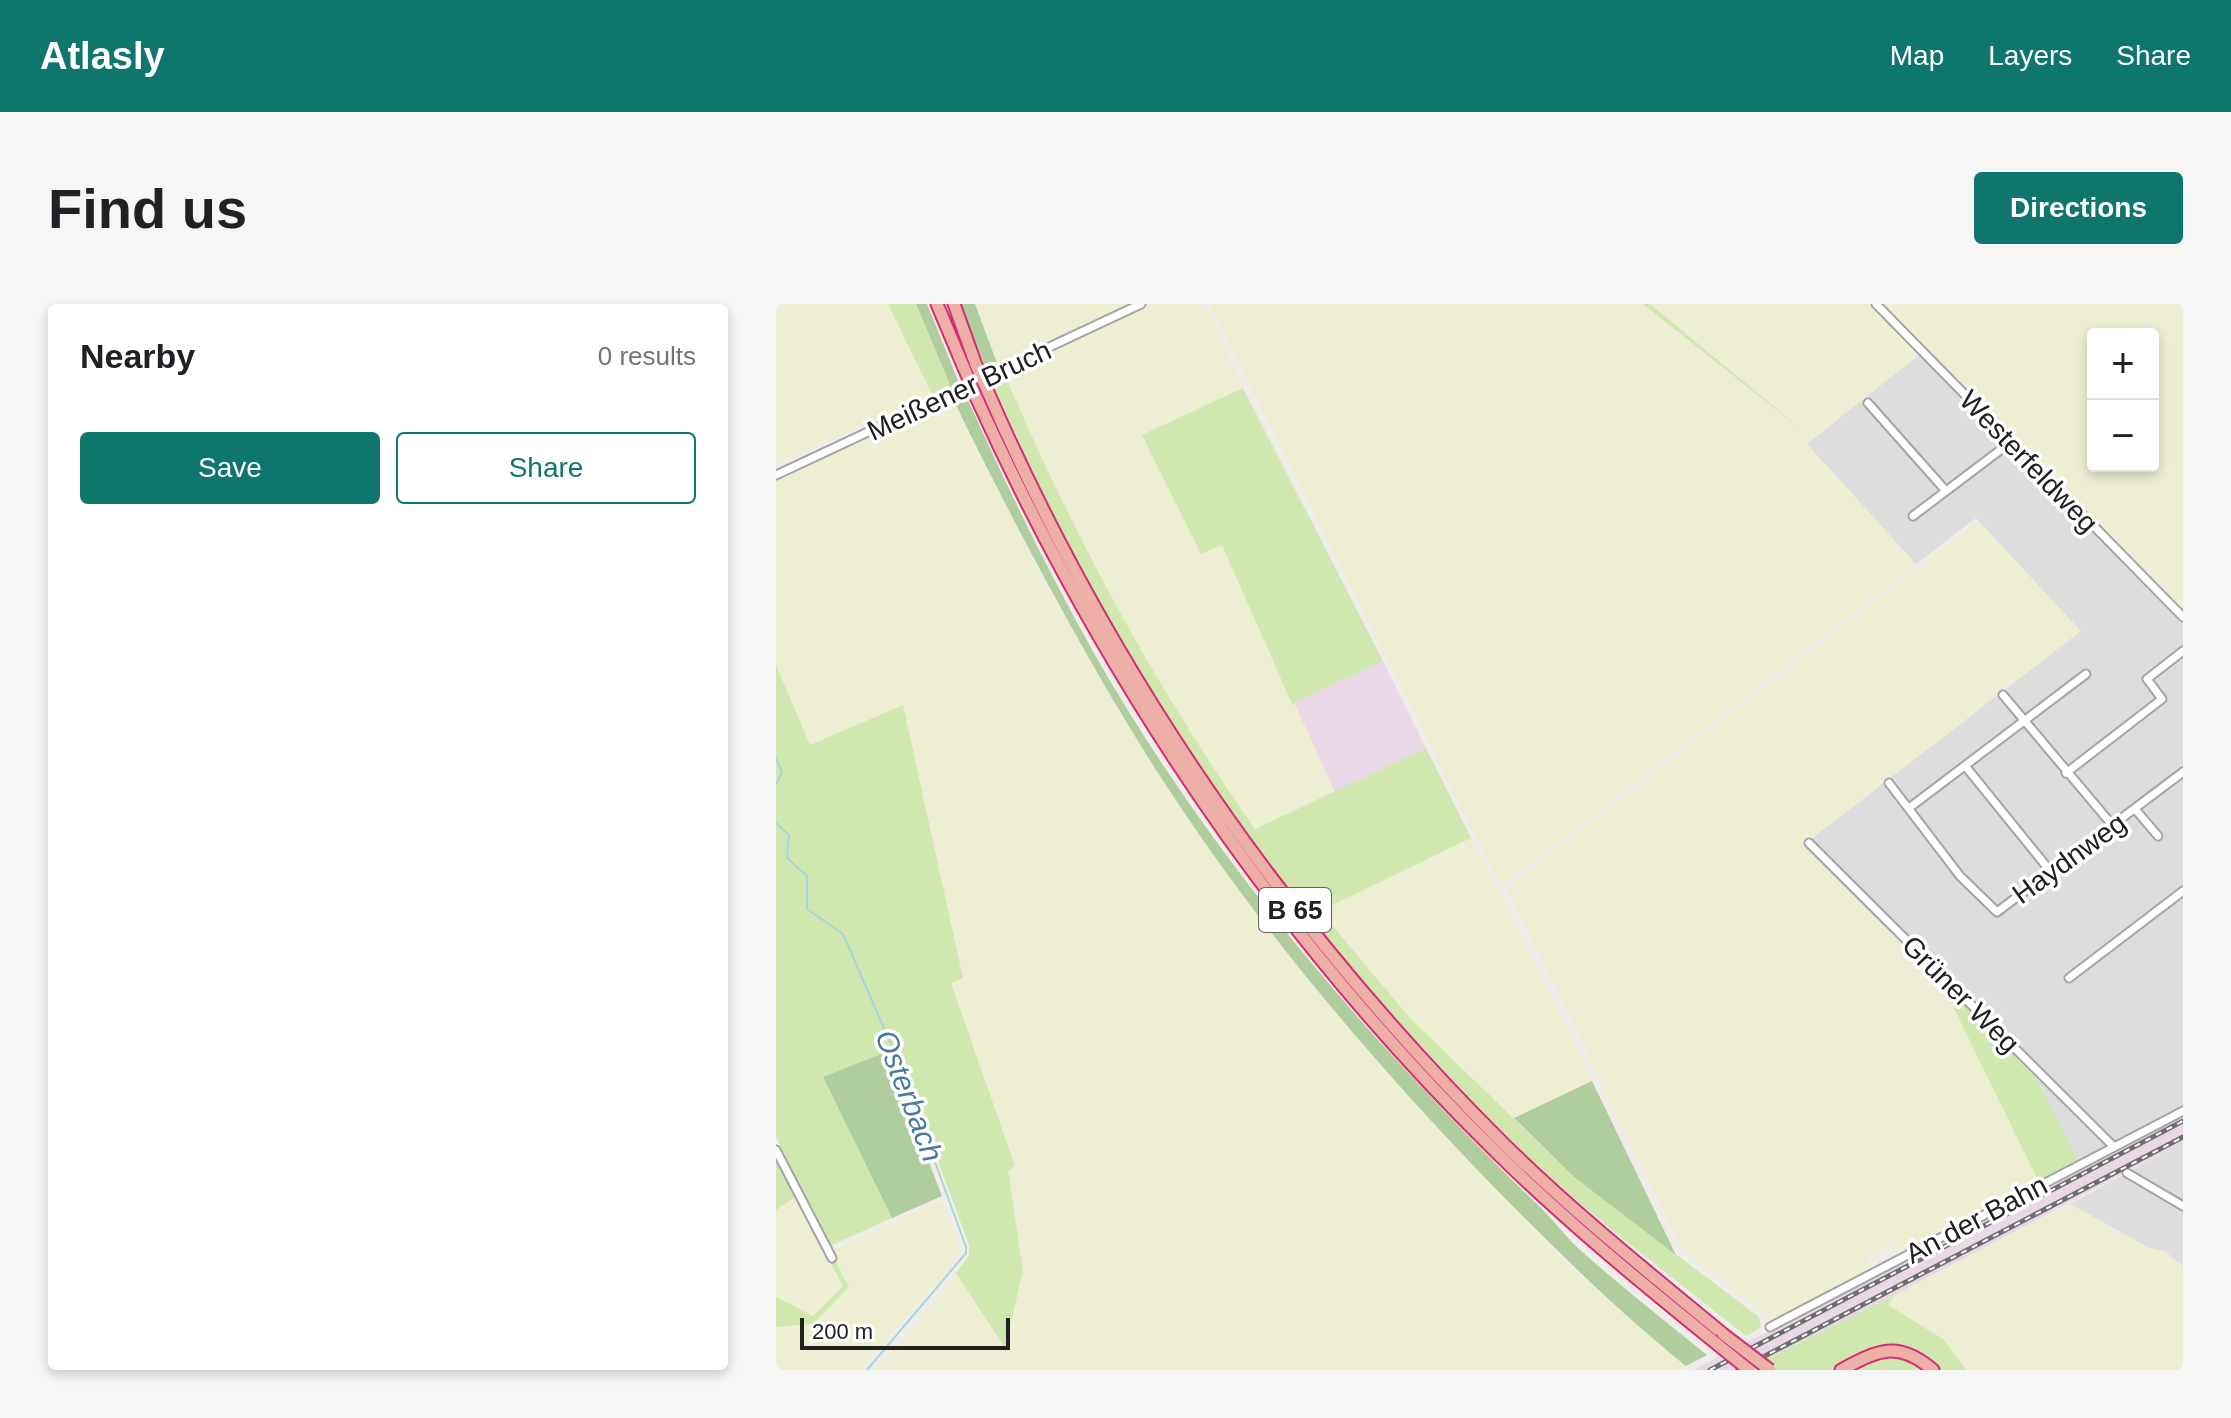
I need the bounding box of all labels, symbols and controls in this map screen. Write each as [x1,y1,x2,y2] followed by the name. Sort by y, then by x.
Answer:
[40,35,165,77] text: Atlasly
[1890,40,1944,71] text: Map
[1988,40,2072,71] text: Layers
[2116,40,2191,71] text: Share
[1974,172,2183,244] button: Directions
[48,177,247,240] text: Find us
[2087,328,2159,472] map controls
[2087,328,2159,400] button: +
[862,334,1056,447] street label: Meißener Bruch
[80,337,195,375] text: Nearby
[598,341,696,371] text: 0 results
[1953,384,2104,539] street label: Westerfeldweg
[2087,400,2159,472] button: −
[80,432,380,504] button: Save
[396,432,696,504] button: Share
[2007,807,2132,910] street label: Haydnweg
[1259,888,1331,932] road number: B 65
[1896,930,2025,1059] street label: Grüner Weg
[869,1025,950,1166] water label: Osterbach
[1900,1169,2052,1270] street label: An der Bahn
[800,1314,1010,1350] scale bar
[812,1319,873,1344] text: 200 m

